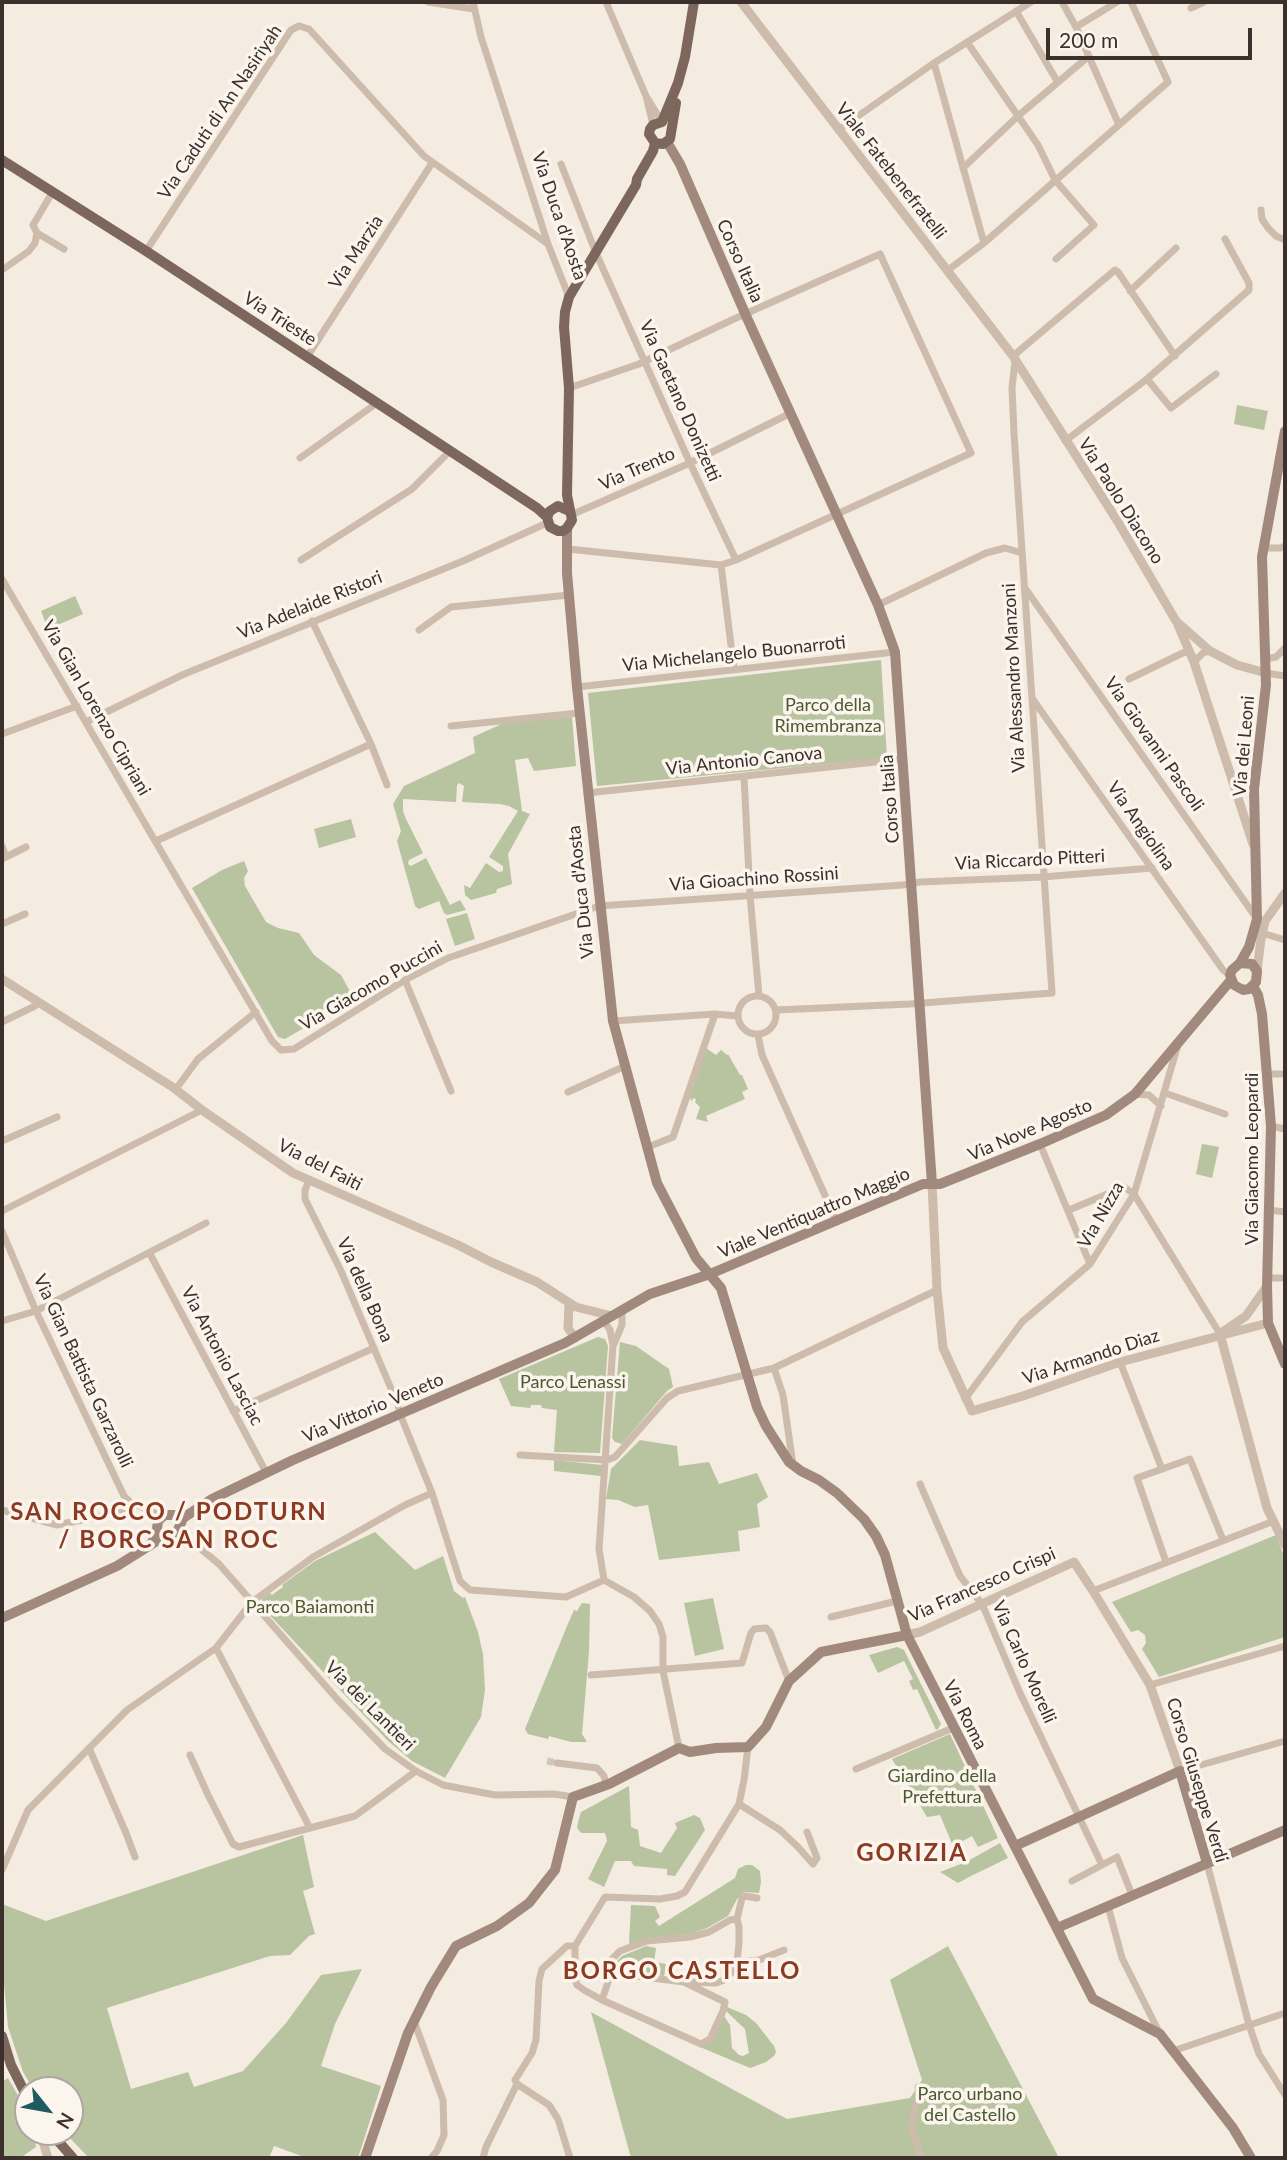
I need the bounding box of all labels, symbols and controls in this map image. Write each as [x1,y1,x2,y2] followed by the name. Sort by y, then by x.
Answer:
[1049,14,1256,58] scale bar
[153,21,287,203] street label: Via Caduti di An Nasiriyah
[1059,27,1118,52] text: 200 m
[831,99,951,243] street label: Viale Fatebenefratelli
[527,149,591,283] street label: Via Duca d'Aosta
[324,211,388,293] street label: Via Marzia
[712,216,768,306] street label: Corso Italia
[239,287,321,351] street label: Via Trieste
[635,317,725,485] street label: Via Gaetano Donizetti
[1074,434,1168,568] street label: Via Paolo Diacono
[596,443,678,495] street label: Via Trento
[235,566,385,644] street label: Via Adelaide Ristori
[998,583,1030,773] street label: Via Alessandro Manzoni
[37,616,155,800] street label: Via Gian Lorenzo Cipriani
[621,632,847,676] street label: Via Michelangelo Buonarroti
[1100,673,1208,815] street label: Via Giovanni Pascoli
[774,694,882,736] park label: Parco della Rimembranza
[1229,695,1259,797] street label: Via dei Leoni
[665,742,823,780] street label: Via Antonio Canova
[876,754,904,844] street label: Corso Italia
[1102,777,1180,875] street label: Via Angiolina
[563,824,599,960] street label: Via Duca d'Aosta
[954,845,1106,875] street label: Via Riccardo Pitteri
[669,862,839,896] street label: Via Gioachino Rossini
[296,936,446,1036] street label: Via Giacomo Puccini
[1241,1073,1263,1245] street label: Via Giacomo Leopardi
[965,1094,1095,1166] street label: Via Nove Agosto
[274,1135,366,1195] street label: Via del Faiti
[715,1163,913,1263] street label: Viale Ventiquattro Maggio
[1073,1178,1129,1252] street label: Via Nizza
[332,1234,398,1346] street label: Via della Bona
[29,1271,137,1471] street label: Via Gian Battista Garzarolli
[176,1283,268,1429] street label: Via Antonio Lasciac
[1020,1325,1162,1389] street label: Via Armando Diaz
[299,1369,447,1447] street label: Via Vittorio Veneto
[520,1371,626,1393] park label: Parco Lenassi
[13,1498,325,1554] district label: SAN ROCCO / PODTURN / BORC SAN ROC
[905,1543,1059,1627] street label: Via Francesco Crispi
[246,1596,374,1618] park label: Parco Baiamonti
[987,1597,1061,1727] street label: Via Carlo Morelli
[321,1657,419,1755] street label: Via dei Lantieri
[938,1677,992,1753] street label: Via Roma
[1162,1695,1232,1865] street label: Corso Giuseppe Verdi
[888,1765,996,1808] park label: Giardino della Prefettura
[857,1839,967,1867] district label: GORIZIA
[564,1957,800,1985] district label: BORGO CASTELLO
[14,2076,84,2146] north arrow
[918,2083,1022,2126] park label: Parco urbano del Castello
[52,2109,79,2133] text: N

